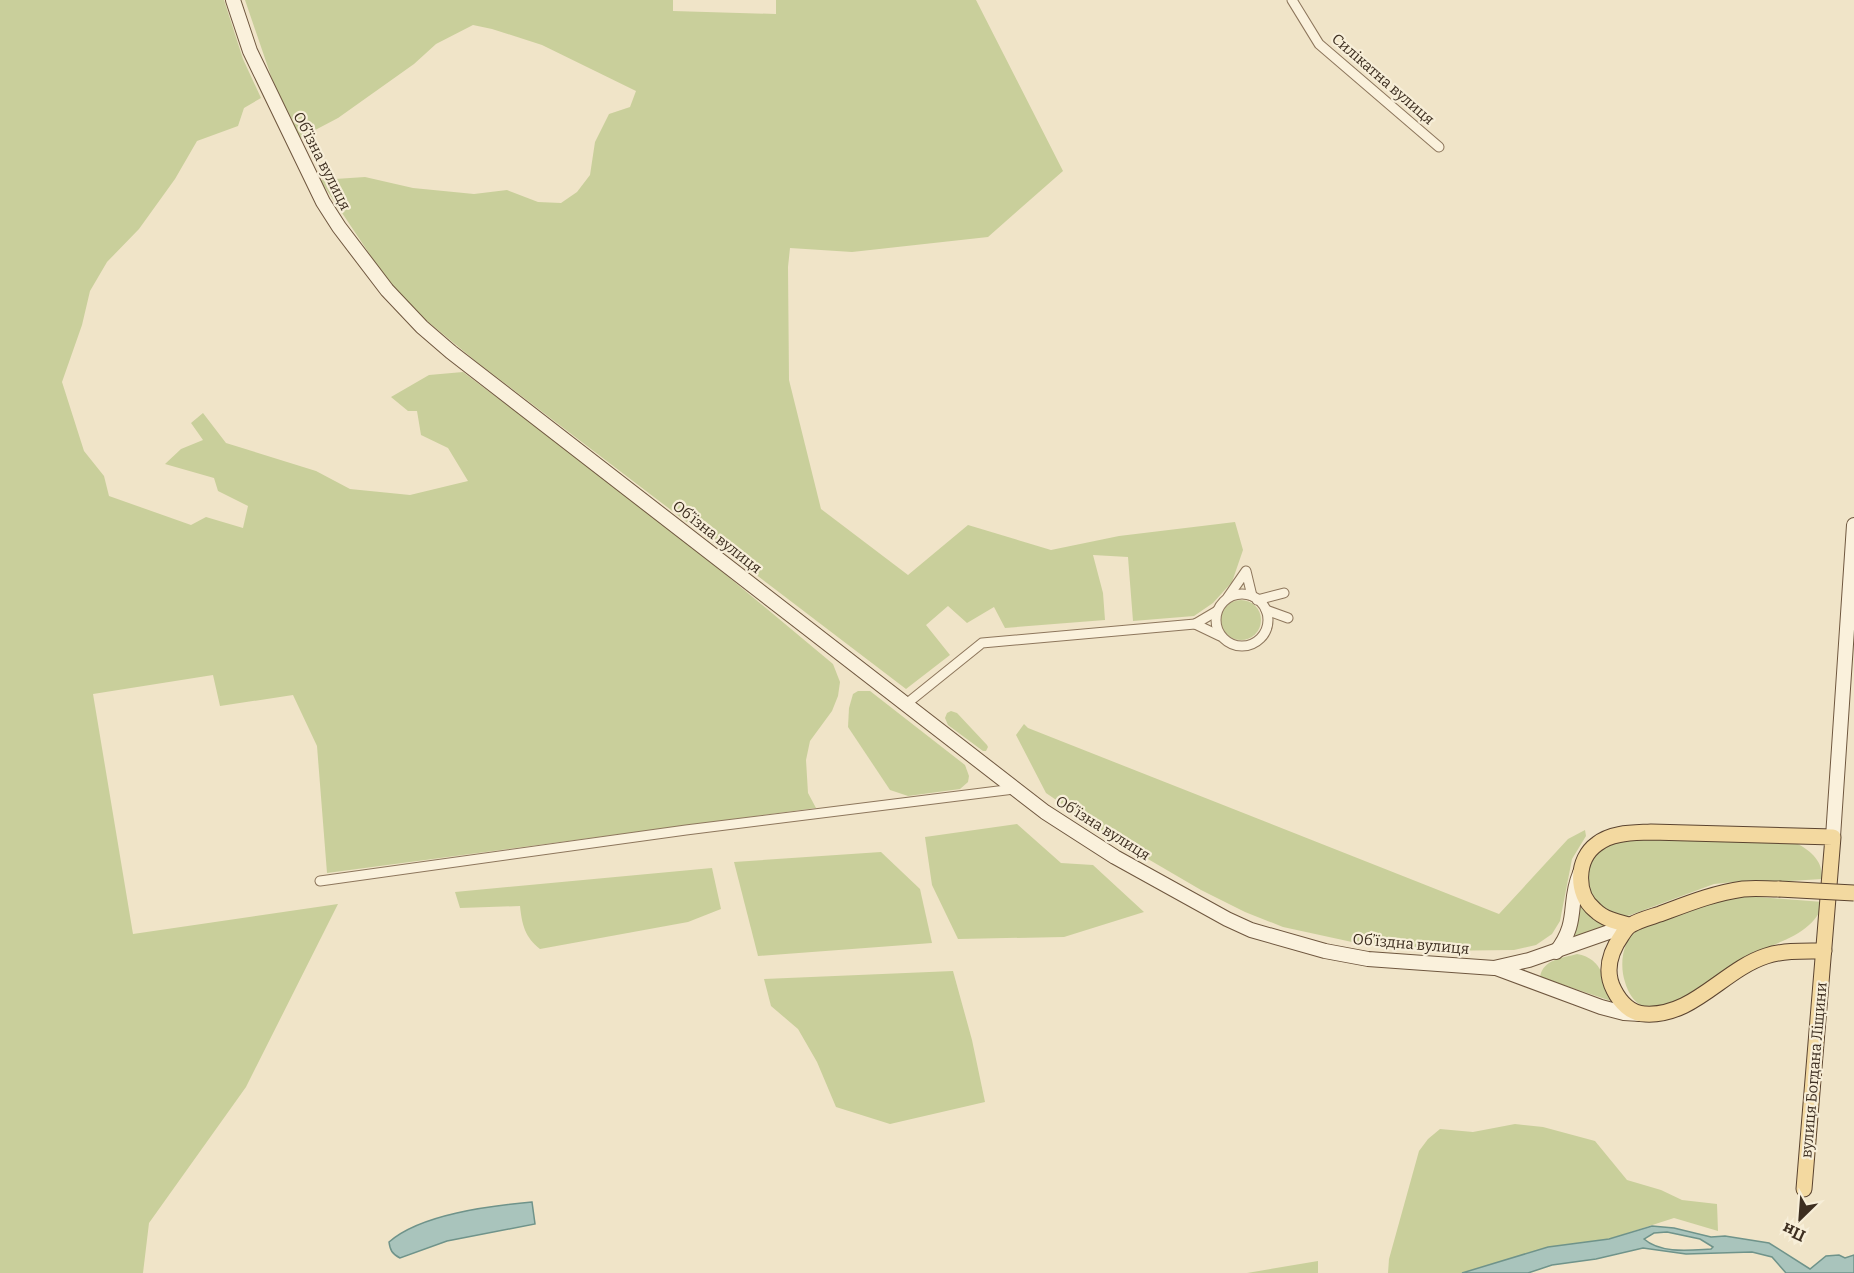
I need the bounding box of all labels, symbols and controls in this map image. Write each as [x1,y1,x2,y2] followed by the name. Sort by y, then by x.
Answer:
[1328,30,1438,128] street label: Силікатна вулиця
[289,109,355,213] street label: Об’їзна вулиця
[669,497,765,577] street label: Об’їзна вулиця
[1052,792,1154,864] street label: Об’їзна вулиця
[1352,930,1470,958] street label: Об’їздна вулиця
[1797,981,1831,1159] street label: вулиця Богдана Ліщини
[1770,1189,1830,1249] north arrow
[1779,1219,1808,1246] text: Пн

